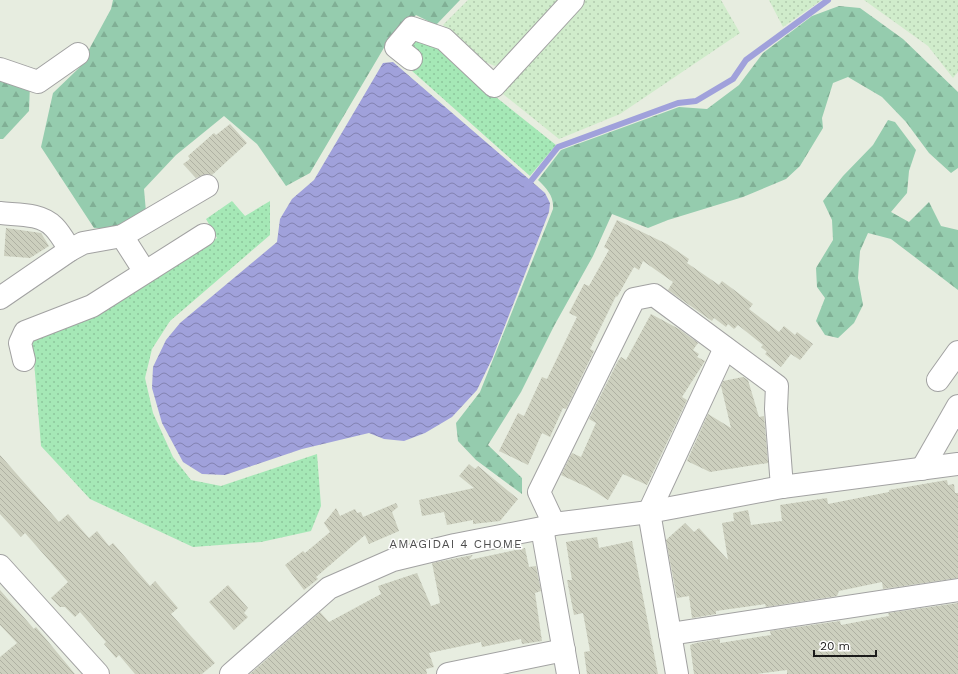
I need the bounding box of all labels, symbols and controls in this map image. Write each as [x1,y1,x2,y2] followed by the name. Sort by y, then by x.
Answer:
[389,537,523,551] district label: AMAGIDAI 4 CHOME
[814,632,876,658] scale bar
[820,639,850,653] text: 20 m

